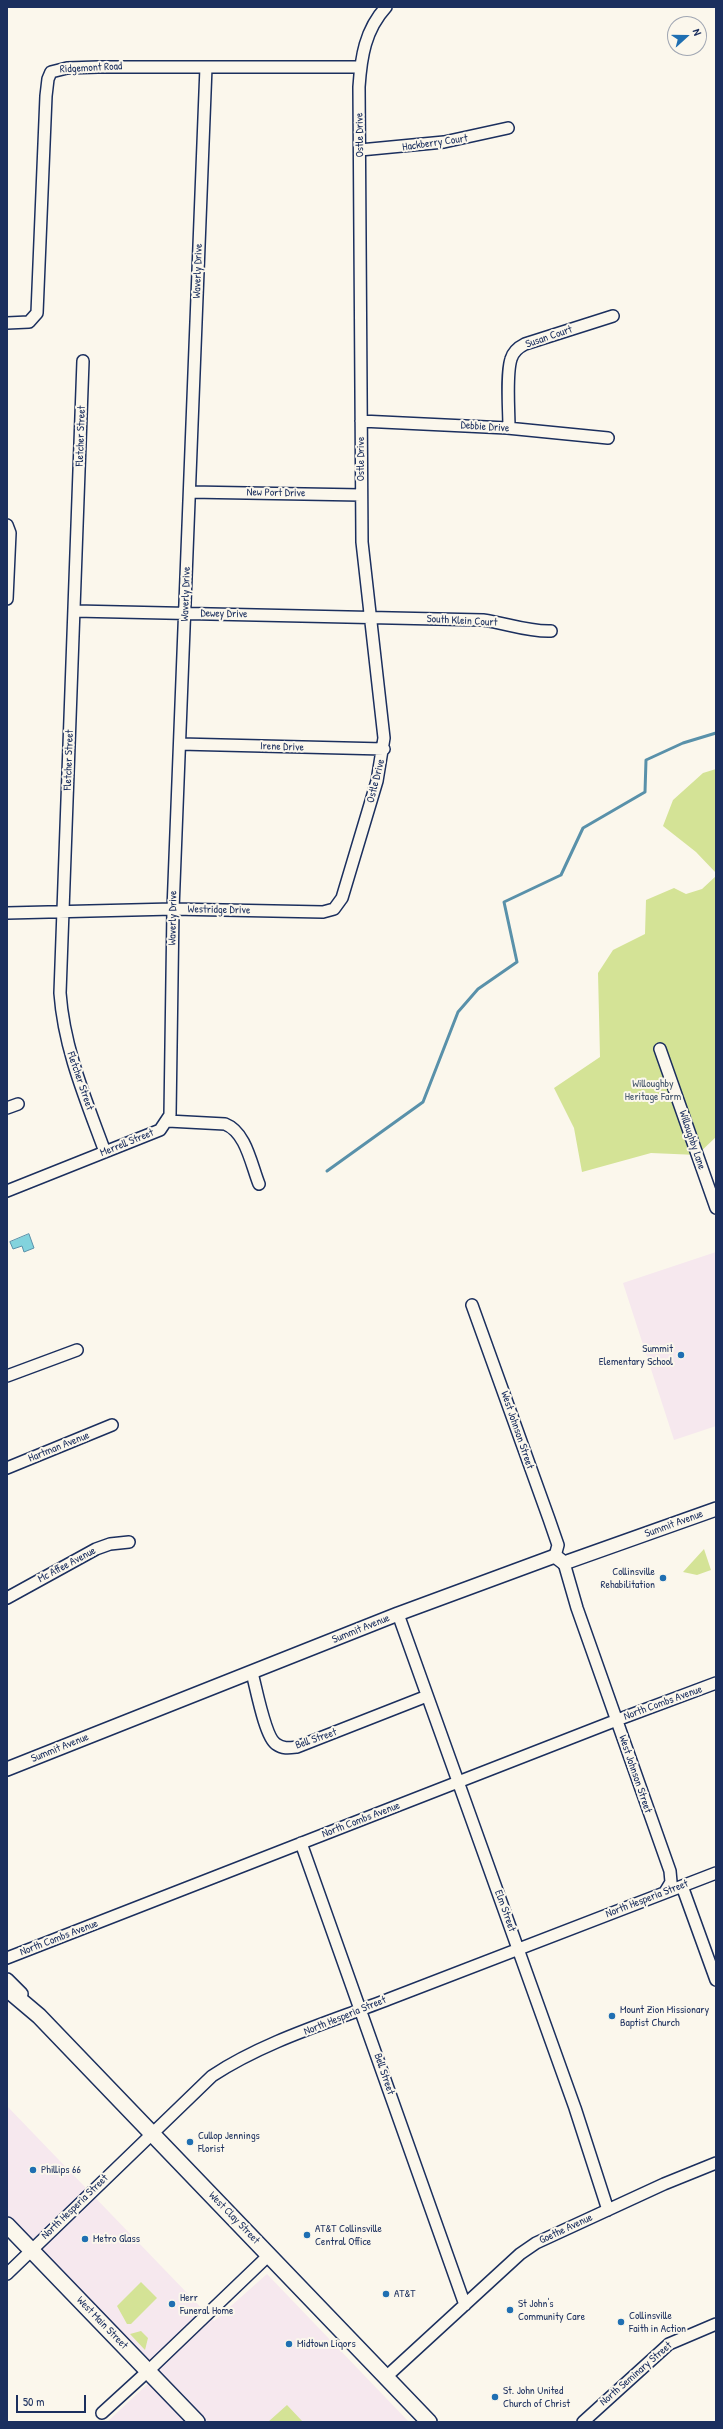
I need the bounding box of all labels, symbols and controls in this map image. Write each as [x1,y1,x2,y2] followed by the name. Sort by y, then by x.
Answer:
[667,16,707,56] north arrow
[690,27,705,37] text: N
[60,60,122,76] street label: Ridgemont Road
[353,113,367,157] street label: Ostle Drive
[402,132,468,154] street label: Hackberry Court
[190,243,206,299] street label: Waverly Drive
[524,323,574,351] street label: Susan Court
[73,405,89,467] street label: Fletcher Street
[460,419,510,435] street label: Debbie Drive
[354,437,368,481] street label: Ostle Drive
[246,486,306,500] street label: New Port Drive
[178,566,194,622] street label: Waverly Drive
[200,607,248,621] street label: Dewey Drive
[426,613,498,629] street label: South Klein Court
[61,729,77,791] street label: Fletcher Street
[260,740,304,754] street label: Irene Drive
[364,758,388,804] street label: Ostle Drive
[166,890,180,946] street label: Waverly Drive
[188,903,250,917] street label: Westridge Drive
[64,1050,96,1112] street label: Fletcher Street
[625,1077,681,1103] park label: Willoughby Heritage Farm
[676,1109,708,1171] street label: Willoughby Lane
[98,1126,156,1160] street label: Merrell Street
[599,1342,673,1368] place label: Summit Elementary School
[676,1350,686,1360] marker: Summit Elementary School
[497,1389,537,1471] street label: West Johnson Street
[27,1429,91,1465] street label: Hartman Avenue
[643,1507,705,1541] street label: Summit Avenue
[36,1544,98,1586] street label: Mc Affee Avenue
[601,1565,655,1591] place label: Collinsville Rehabilitation
[658,1573,668,1583] marker: Collinsville Rehabilitation
[330,1611,392,1647] street label: Summit Avenue
[622,1683,704,1723] street label: North Combs Avenue
[294,1726,338,1752] street label: Bell Street
[29,1730,91,1766] street label: Summit Avenue
[615,1733,655,1815] street label: West Johnson Street
[320,1799,402,1841] street label: North Combs Avenue
[604,1877,690,1921] street label: North Hesperia Street
[491,1888,519,1934] street label: Elm Street
[18,1917,100,1959] street label: North Combs Avenue
[302,1994,388,2038] street label: North Hesperia Street
[620,2003,709,2029] place label: Mount Zion Missionary Baptist Church
[607,2011,617,2021] marker: Mount Zion Missionary Baptist Church
[371,2052,397,2096] street label: Bell Street
[198,2129,260,2155] place label: Cullop Jennings Florist
[185,2137,195,2147] marker: Cullop Jennings Florist
[41,2163,81,2177] place label: Phillips 66
[28,2165,38,2175] marker: Phillips 66
[39,2172,111,2242] street label: North Hesperia Street
[206,2189,262,2247] street label: West Clay Street
[537,2211,595,2247] street label: Goethe Avenue
[315,2222,382,2248] place label: AT&T Collinsville Central Office
[302,2230,312,2240] marker: AT&T Collinsville Central Office
[93,2232,140,2246] place label: Metro Glass
[80,2234,90,2244] marker: Metro Glass
[394,2287,415,2301] place label: AT&T
[381,2289,391,2299] marker: AT&T
[180,2291,233,2317] place label: Herr Funeral Home
[74,2294,130,2352] street label: West Main Street
[518,2297,585,2323] place label: St John's Community Care
[167,2299,177,2309] marker: Herr Funeral Home
[505,2305,515,2315] marker: St John's Community Care
[629,2309,686,2335] place label: Collinsville Faith in Action
[616,2317,626,2327] marker: Collinsville Faith in Action
[297,2337,356,2351] place label: Midtown Liqors
[284,2339,294,2349] marker: Midtown Liqors
[597,2339,675,2409] street label: North Seminary Street
[503,2384,570,2410] place label: St. John United Church of Christ
[18,2387,88,2413] scale bar
[490,2392,500,2402] marker: St. John United Church of Christ
[23,2393,44,2410] text: 50 m

